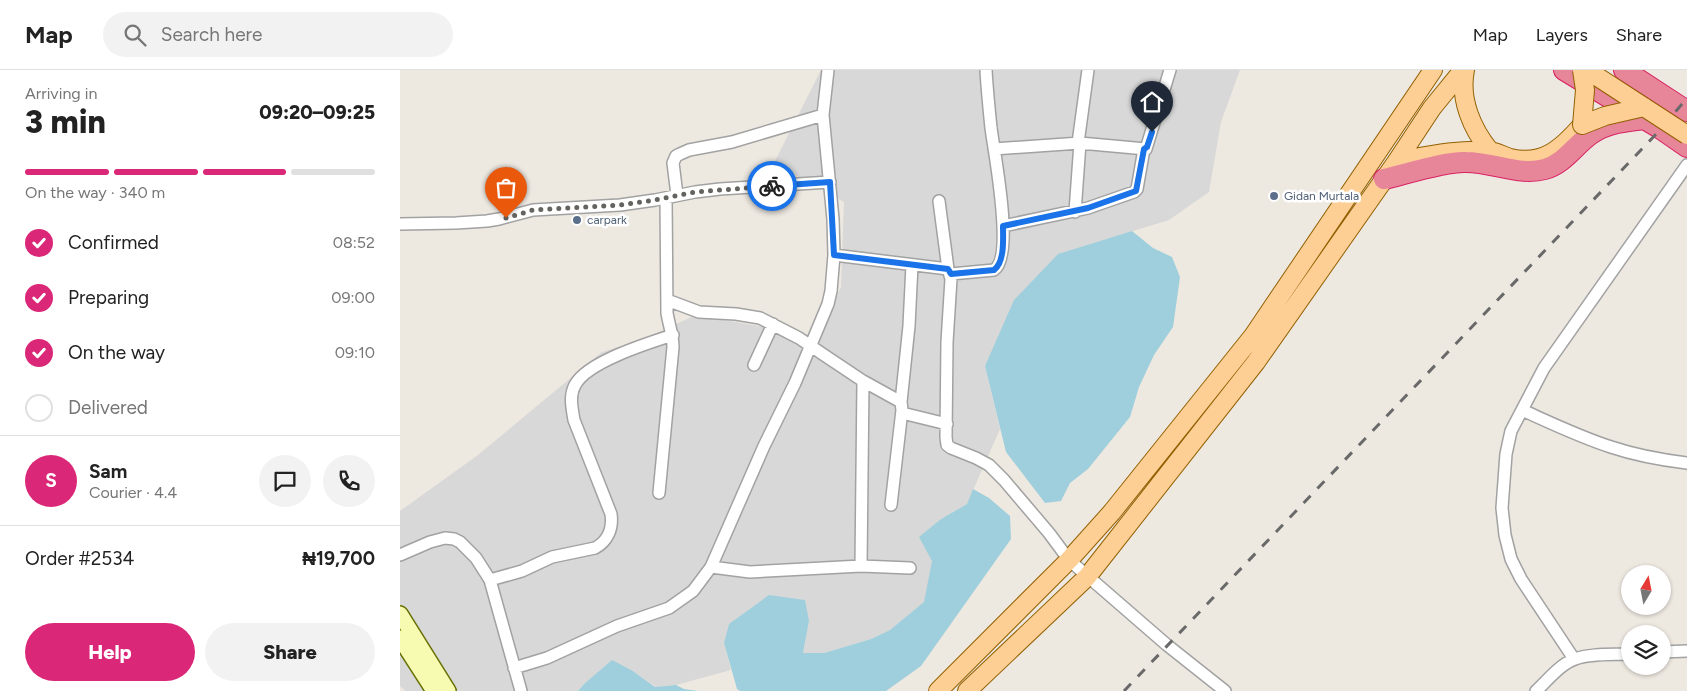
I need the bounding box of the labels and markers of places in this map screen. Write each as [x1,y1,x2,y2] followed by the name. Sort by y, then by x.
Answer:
[1131,81,1173,132] pin
[485,167,527,218] pin
[1284,189,1359,203] place label: Gidan Murtala
[1268,190,1280,202] marker: Gidan Murtala
[587,213,627,227] place label: carpark
[571,214,583,226] marker: carpark

